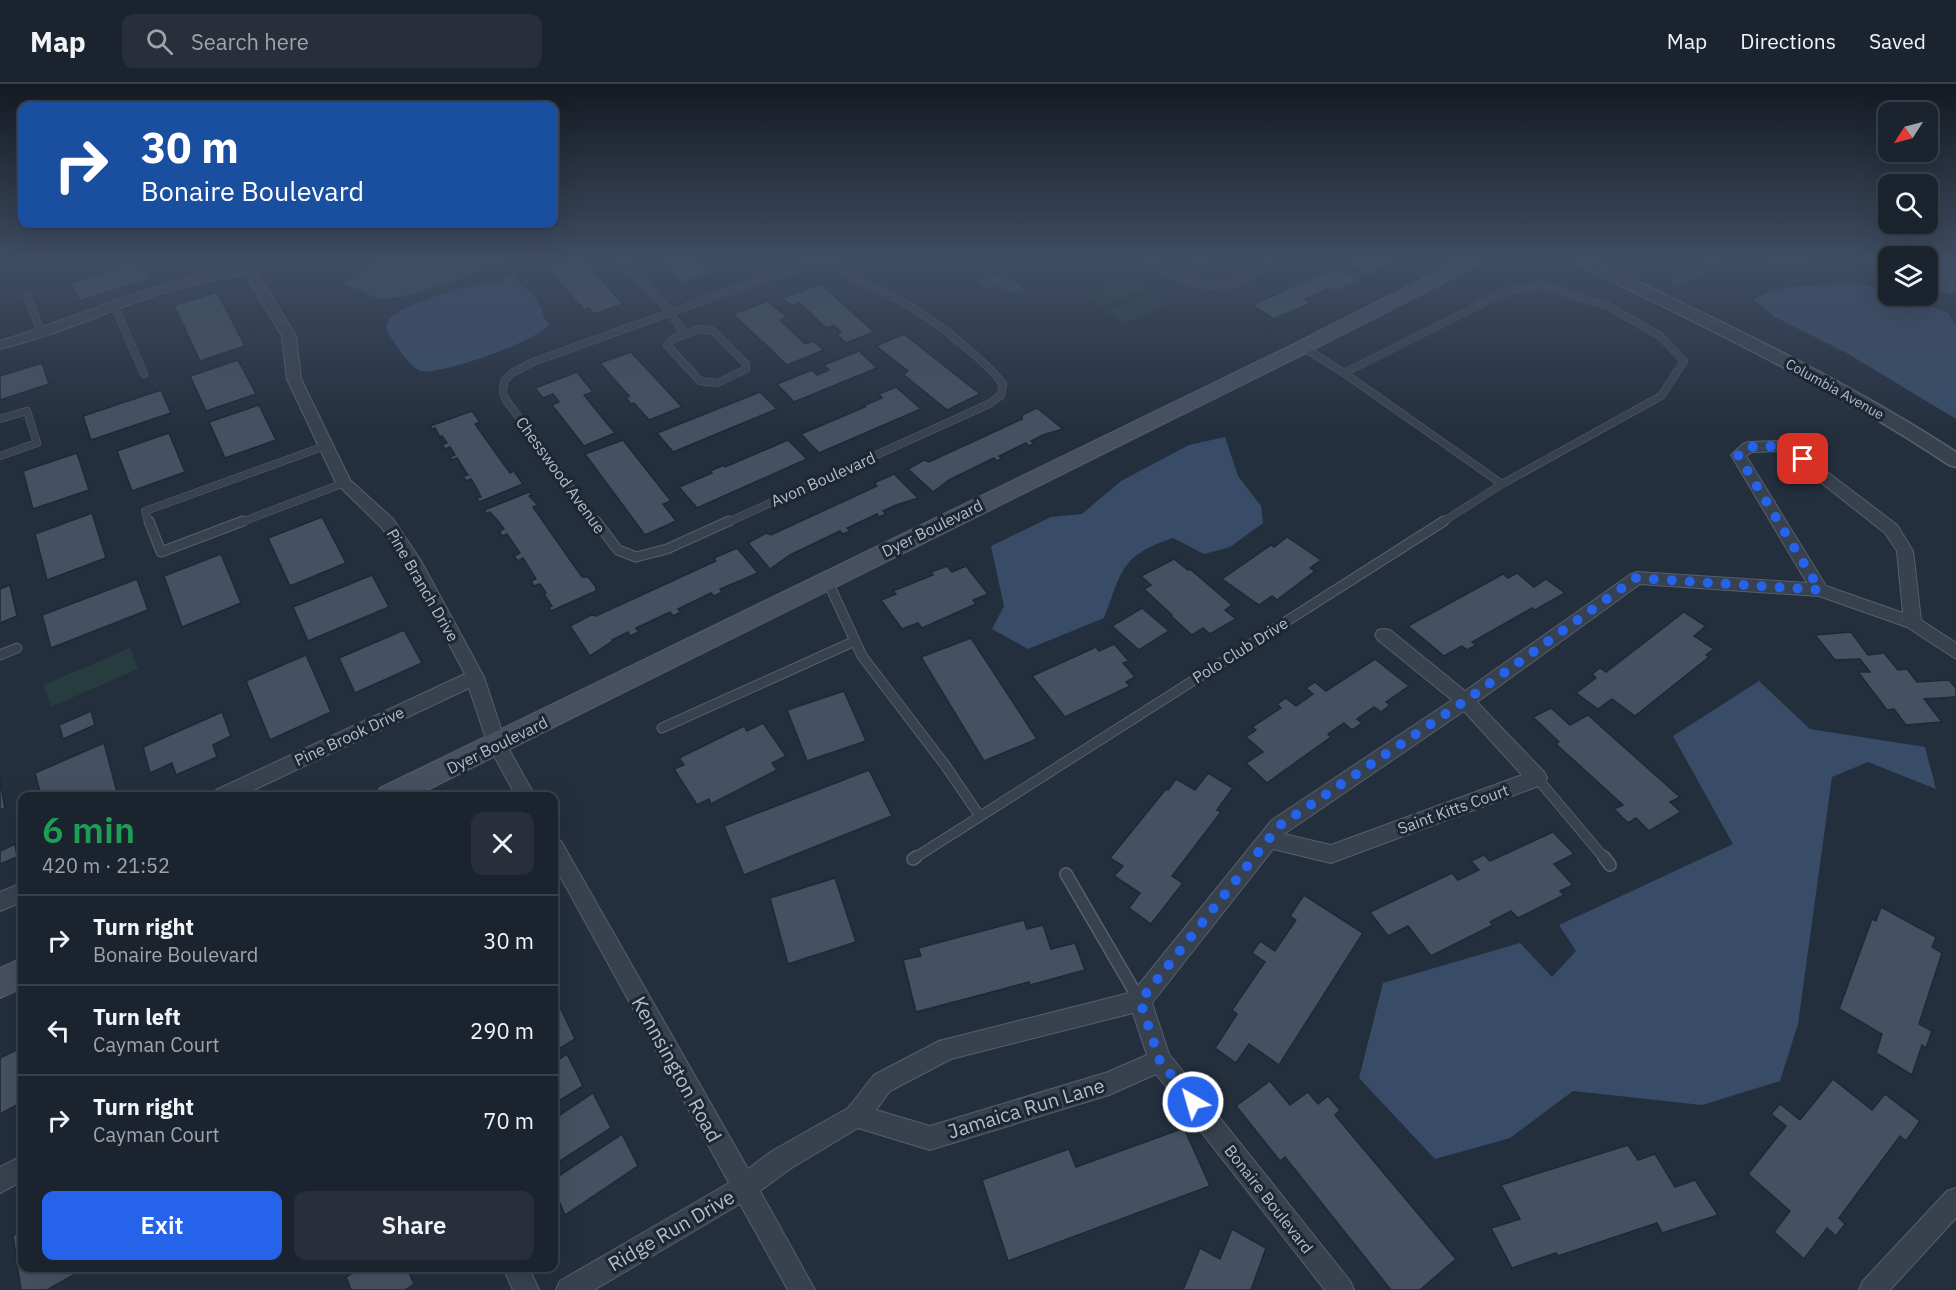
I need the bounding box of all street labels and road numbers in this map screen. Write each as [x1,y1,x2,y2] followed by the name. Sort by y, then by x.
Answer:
[1783,355,1888,424] street label: Columbia Avenue
[512,413,610,538] street label: Chesswood Avenue
[768,447,878,511] street label: Avon Boulevard
[878,495,986,561] street label: Dyer Boulevard
[383,525,464,645] street label: Pine Branch Drive
[1188,613,1292,687] street label: Polo Club Drive
[291,702,407,770] street label: Pine Brook Drive
[443,712,551,778] street label: Dyer Boulevard
[1395,780,1511,838] street label: Saint Kitts Court
[626,991,728,1147] street label: Kennsington Road
[944,1071,1108,1145] street label: Jamaica Run Lane
[1220,1141,1318,1257] street label: Bonaire Boulevard
[603,1183,739,1277] street label: Ridge Run Drive

